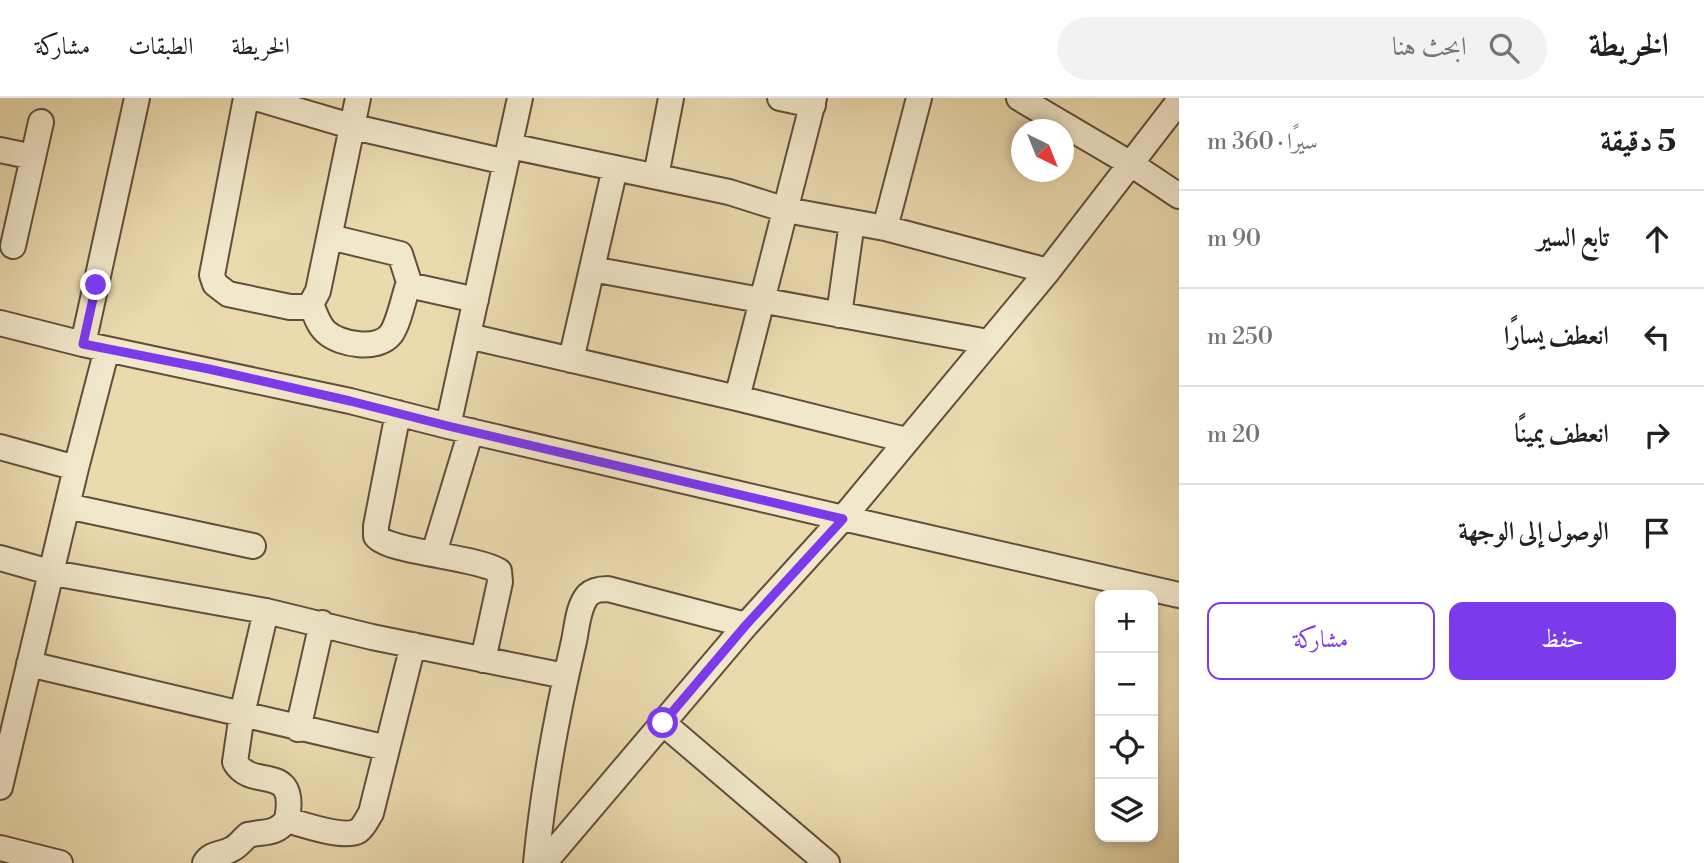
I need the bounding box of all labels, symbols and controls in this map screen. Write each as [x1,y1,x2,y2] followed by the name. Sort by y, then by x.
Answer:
[1057,17,1547,80] search box
[1589,26,1669,67] text: الخريطة
[1485,29,1523,67] icon: search
[1392,31,1467,63] text: ابحث هنا
[35,32,90,62] text: مشاركة
[128,32,194,62] text: الطبقات
[232,32,290,62] text: الخريطة
[1011,119,1074,182] north arrow
[1600,123,1676,161] text: 5 دقيقة
[1207,128,1318,156] text: سيرًا · 360 m
[1638,220,1676,258] icon: ahead
[1537,222,1609,254] text: تابع السير
[1207,225,1261,253] text: 90 m
[80,269,111,300] route end
[1638,318,1676,356] icon: left
[1504,320,1609,352] text: انعطف يسارًا
[1207,323,1273,351] text: 250 m
[1638,416,1676,454] icon: right
[1514,418,1609,450] text: انعطف يمينًا
[1207,421,1260,449] text: 20 m
[1638,514,1676,552] icon: arrive
[1458,516,1609,548] text: الوصول إلى الوجهة
[1095,590,1158,842] map controls
[1095,590,1158,653] button: +
[1207,602,1435,680] button: مشاركة
[1449,602,1676,680] button: حفظ
[1095,653,1158,716] button: −
[647,707,678,738] route start
[1095,716,1158,779] button: locate
[1095,779,1158,842] button: layers

